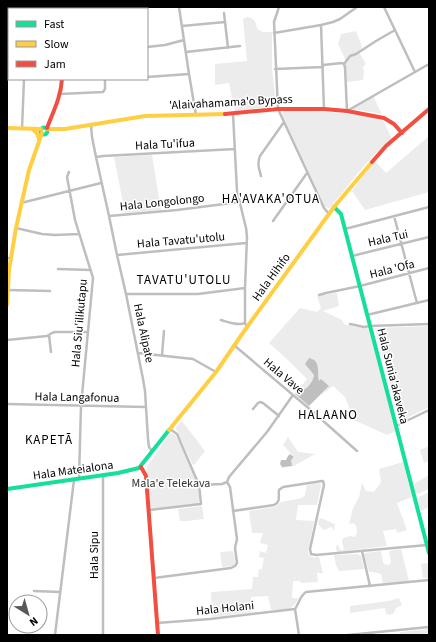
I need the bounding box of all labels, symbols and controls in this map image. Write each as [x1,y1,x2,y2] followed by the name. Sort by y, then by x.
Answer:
[8,8,148,80] legend
[44,16,64,33] text: Fast
[44,36,69,53] text: Slow
[44,56,66,73] text: Jam
[169,91,293,114] street label: 'Alaivahamama'o Bypass
[135,134,195,155] street label: Hala Tu'ifua
[119,190,205,215] street label: Hala Longolongo
[222,190,320,208] district label: HA'AVAKA'OTUA
[366,226,410,251] street label: Hala Tui
[136,228,226,253] street label: Hala Tavatu'utolu
[248,250,295,305] street label: Hala Hihifo
[368,256,416,283] street label: Hala 'Ofa
[137,271,231,289] district label: TAVATU'UTOLU
[67,278,92,368] street label: Hala Siu'ilikutapu
[129,302,158,364] street label: Hala Alipate
[372,326,413,426] street label: Hala Sunia'akaveka
[260,354,308,399] street label: Hala Vave
[34,388,120,407] street label: Hala Langafonua
[298,406,358,424] district label: HALAANO
[25,431,73,449] district label: KAPETĀ
[32,456,114,485] street label: Hala Mateialona
[132,475,210,492] park label: Mala'e Telekava
[86,531,103,579] street label: Hala Sipu
[8,594,48,634] north arrow
[195,597,255,620] street label: Hala Holani
[26,613,41,630] text: N

